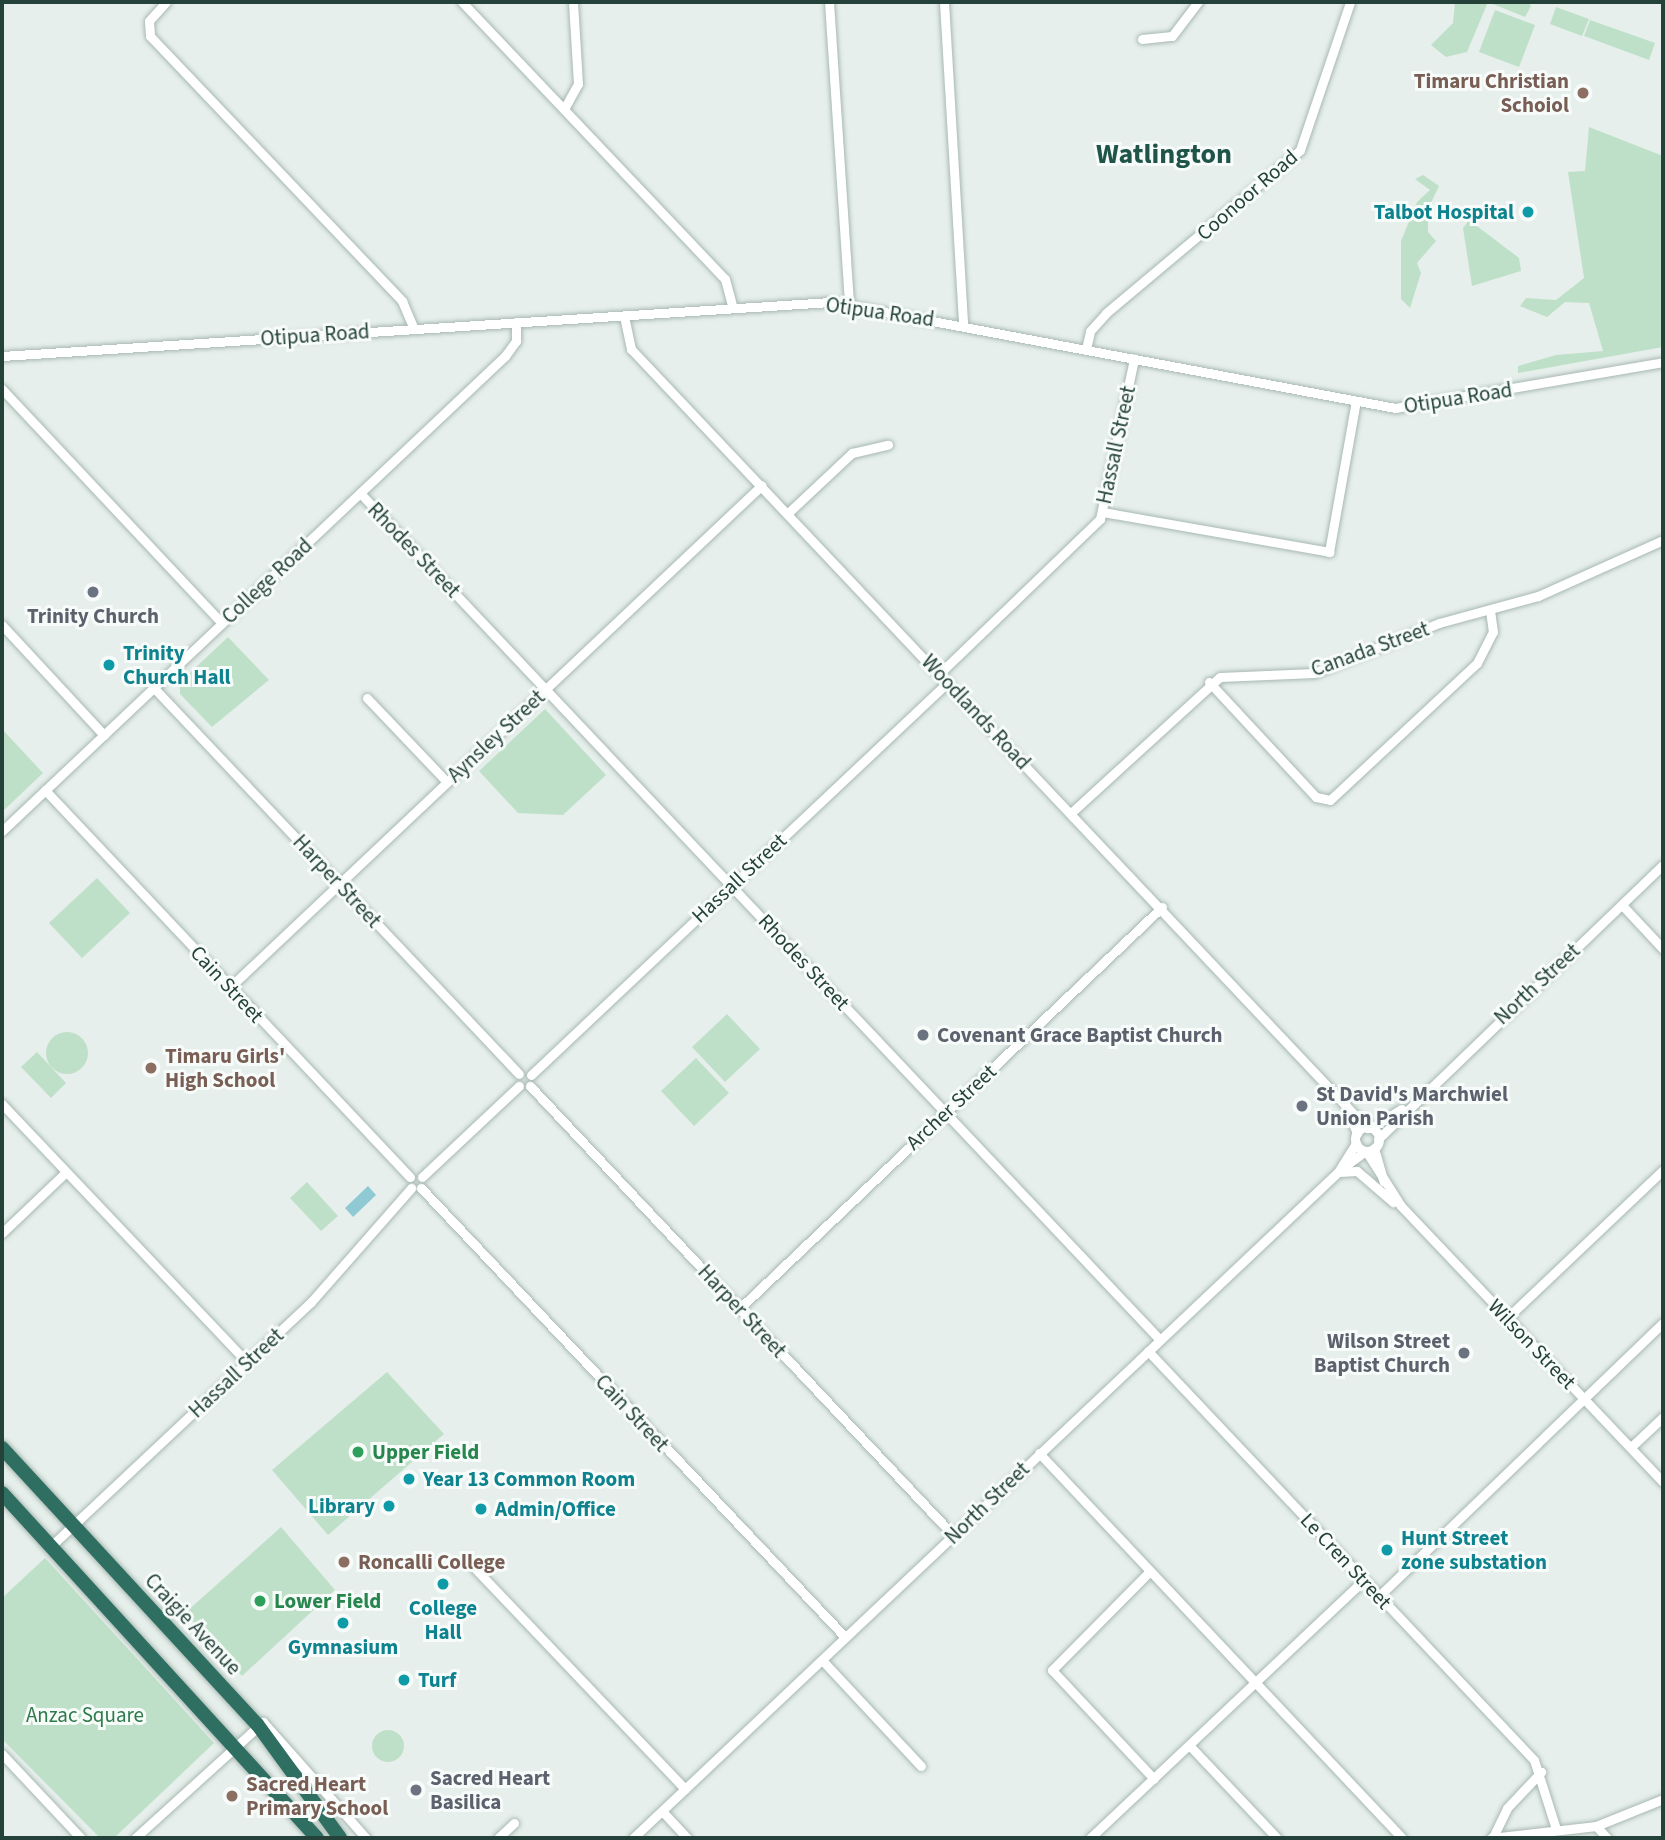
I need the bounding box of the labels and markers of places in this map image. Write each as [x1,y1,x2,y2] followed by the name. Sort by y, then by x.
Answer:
[1414,68,1569,118] place label: Timaru Christian Schoiol
[1575,85,1591,101] marker: Timaru Christian Schoiol
[1374,199,1514,225] place label: Talbot Hospital
[1520,204,1536,220] marker: Talbot Hospital
[85,584,101,600] marker: Trinity Church
[27,603,159,629] place label: Trinity Church
[123,640,231,690] place label: Trinity Church Hall
[101,657,117,673] marker: Trinity Church Hall
[937,1022,1223,1048] place label: Covenant Grace Baptist Church
[915,1027,931,1043] marker: Covenant Grace Baptist Church
[165,1043,285,1093] place label: Timaru Girls' High School
[143,1060,159,1076] marker: Timaru Girls' High School
[1316,1081,1508,1131] place label: St David's Marchwiel Union Parish
[1294,1098,1310,1114] marker: St David's Marchwiel Union Parish
[1314,1328,1450,1378] place label: Wilson Street Baptist Church
[1456,1345,1472,1361] marker: Wilson Street Baptist Church
[372,1439,479,1465] place label: Upper Field
[350,1444,366,1460] marker: Upper Field
[423,1466,635,1492] place label: Year 13 Common Room
[401,1471,417,1487] marker: Year 13 Common Room
[308,1493,375,1519] place label: Library
[495,1496,616,1522] place label: Admin/Office
[381,1498,397,1514] marker: Library
[473,1501,489,1517] marker: Admin/Office
[1401,1525,1547,1575] place label: Hunt Street zone substation
[1379,1542,1395,1558] marker: Hunt Street zone substation
[358,1549,505,1575] place label: Roncalli College
[336,1554,352,1570] marker: Roncalli College
[435,1576,451,1592] marker: College Hall
[274,1588,381,1614] place label: Lower Field
[252,1593,268,1609] marker: Lower Field
[409,1595,477,1645] place label: College Hall
[335,1615,351,1631] marker: Gymnasium
[288,1634,398,1660] place label: Gymnasium
[418,1667,456,1693] place label: Turf
[396,1672,412,1688] marker: Turf
[430,1765,550,1815] place label: Sacred Heart Basilica
[246,1771,388,1821] place label: Sacred Heart Primary School
[408,1782,424,1798] marker: Sacred Heart Basilica
[224,1788,240,1804] marker: Sacred Heart Primary School

